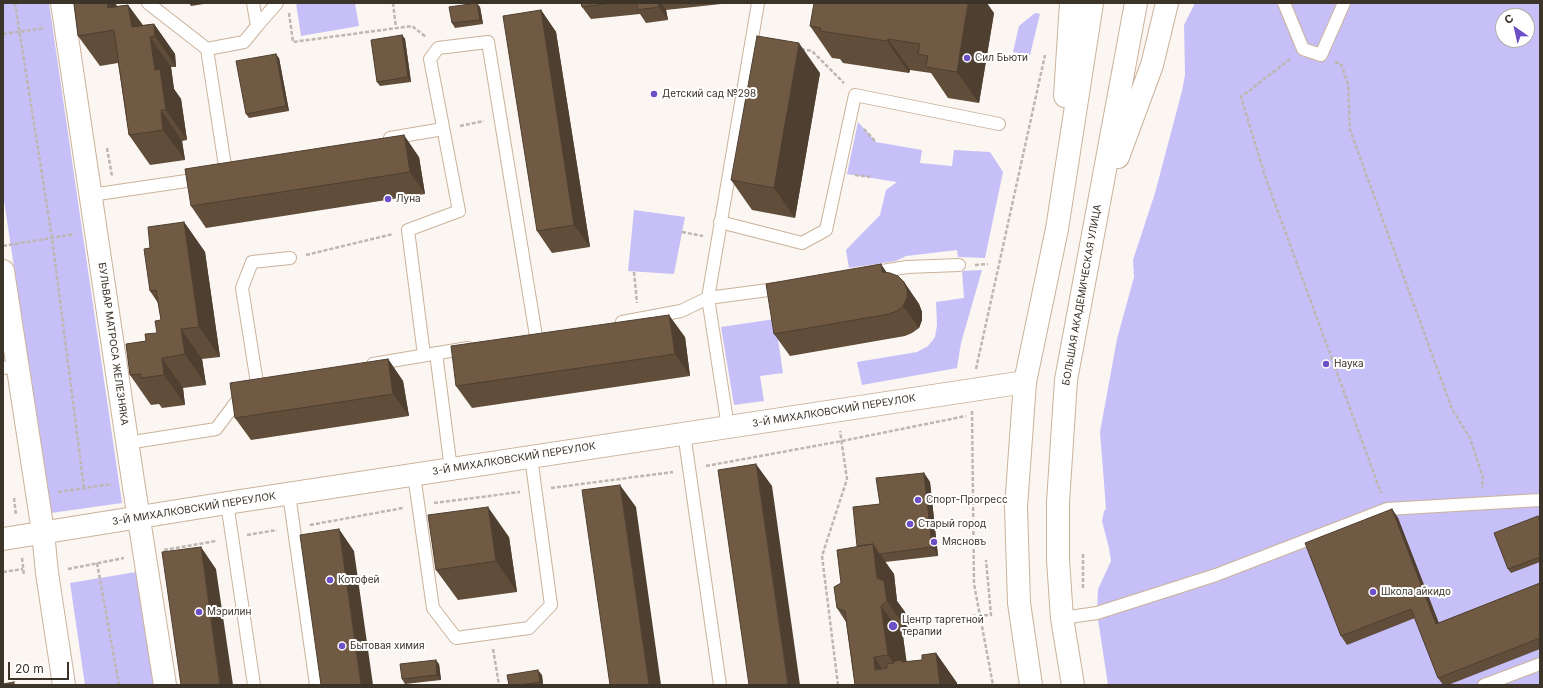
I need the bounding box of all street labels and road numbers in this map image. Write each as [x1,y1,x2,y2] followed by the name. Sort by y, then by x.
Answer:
[1060,204,1104,386] street label: БОЛЬШАЯ АКАДЕМИЧЕСКАЯ УЛИЦА
[96,262,130,426] street label: БУЛЬВАР МАТРОСА ЖЕЛЕЗНЯКА
[751,392,917,430] street label: 3-Й МИХАЛКОВСКИЙ ПЕРЕУЛОК
[431,440,597,478] street label: 3-Й МИХАЛКОВСКИЙ ПЕРЕУЛОК
[111,490,277,528] street label: 3-Й МИХАЛКОВСКИЙ ПЕРЕУЛОК

